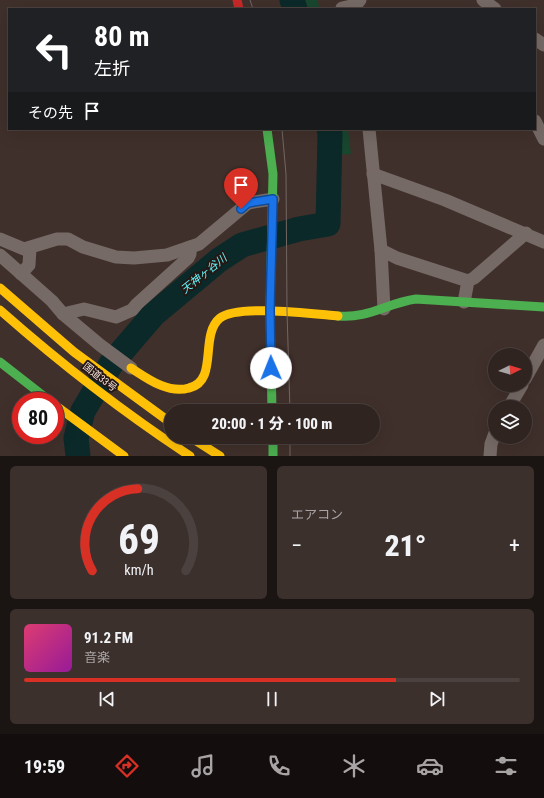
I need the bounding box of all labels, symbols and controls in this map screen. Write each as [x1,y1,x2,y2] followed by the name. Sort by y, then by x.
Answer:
[94,20,150,53] text: 80 m
[28,24,80,76] icon: left
[94,58,130,79] text: 左折
[81,100,103,122] icon: arrive
[28,104,73,122] text: その先
[224,168,258,209] pin
[230,174,252,196] icon: arrive
[179,251,230,296] water label: 天神ヶ谷川
[250,347,292,389] position arrow
[488,348,532,392] north arrow
[488,348,532,444] map controls
[81,360,119,394] street label: 国道33号
[12,392,64,444] speed limit sign: 80
[488,400,532,444] button: layers
[212,415,332,433] text: 20:00 · 1 分 · 100 m
[291,507,343,522] text: エアコン
[117,514,160,563] text: 69
[384,528,427,563] text: 21°
[291,533,302,558] text: −
[509,533,520,558] text: +
[124,561,153,577] text: km/h
[84,629,133,647] text: 91.2 FM
[84,650,110,665] text: 音楽
[96,688,118,710] icon: previous
[261,688,283,710] icon: pause
[426,688,448,710] icon: next
[113,752,141,780] icon: directions
[189,752,217,780] icon: music
[265,752,293,780] icon: phone
[340,752,368,780] icon: climate
[416,752,444,780] icon: car
[492,752,520,780] icon: filters
[24,756,65,777] text: 19:59

